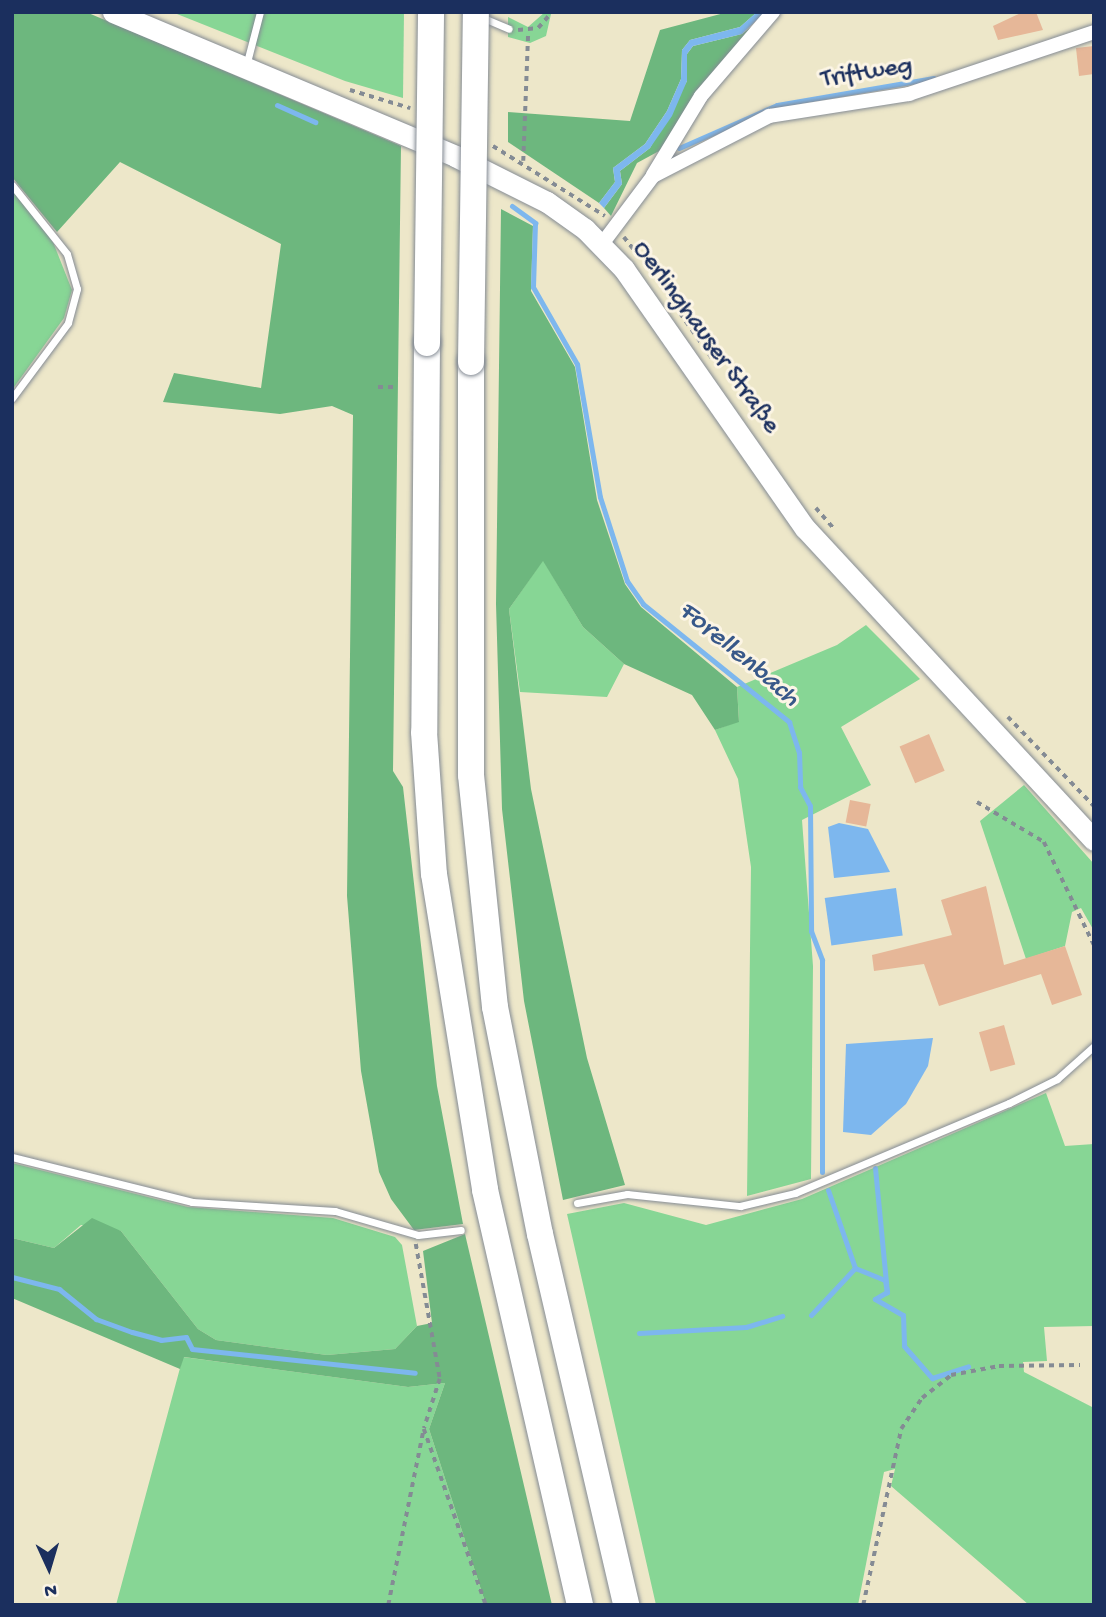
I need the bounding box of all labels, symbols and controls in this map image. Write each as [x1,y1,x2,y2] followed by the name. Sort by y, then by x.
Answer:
[819,51,915,97] street label: Triftweg
[624,235,786,441] street label: Oerlinghauser Straße
[670,594,806,716] water label: Forellenbach
[14,1533,84,1603] north arrow
[44,1578,57,1601] text: N

